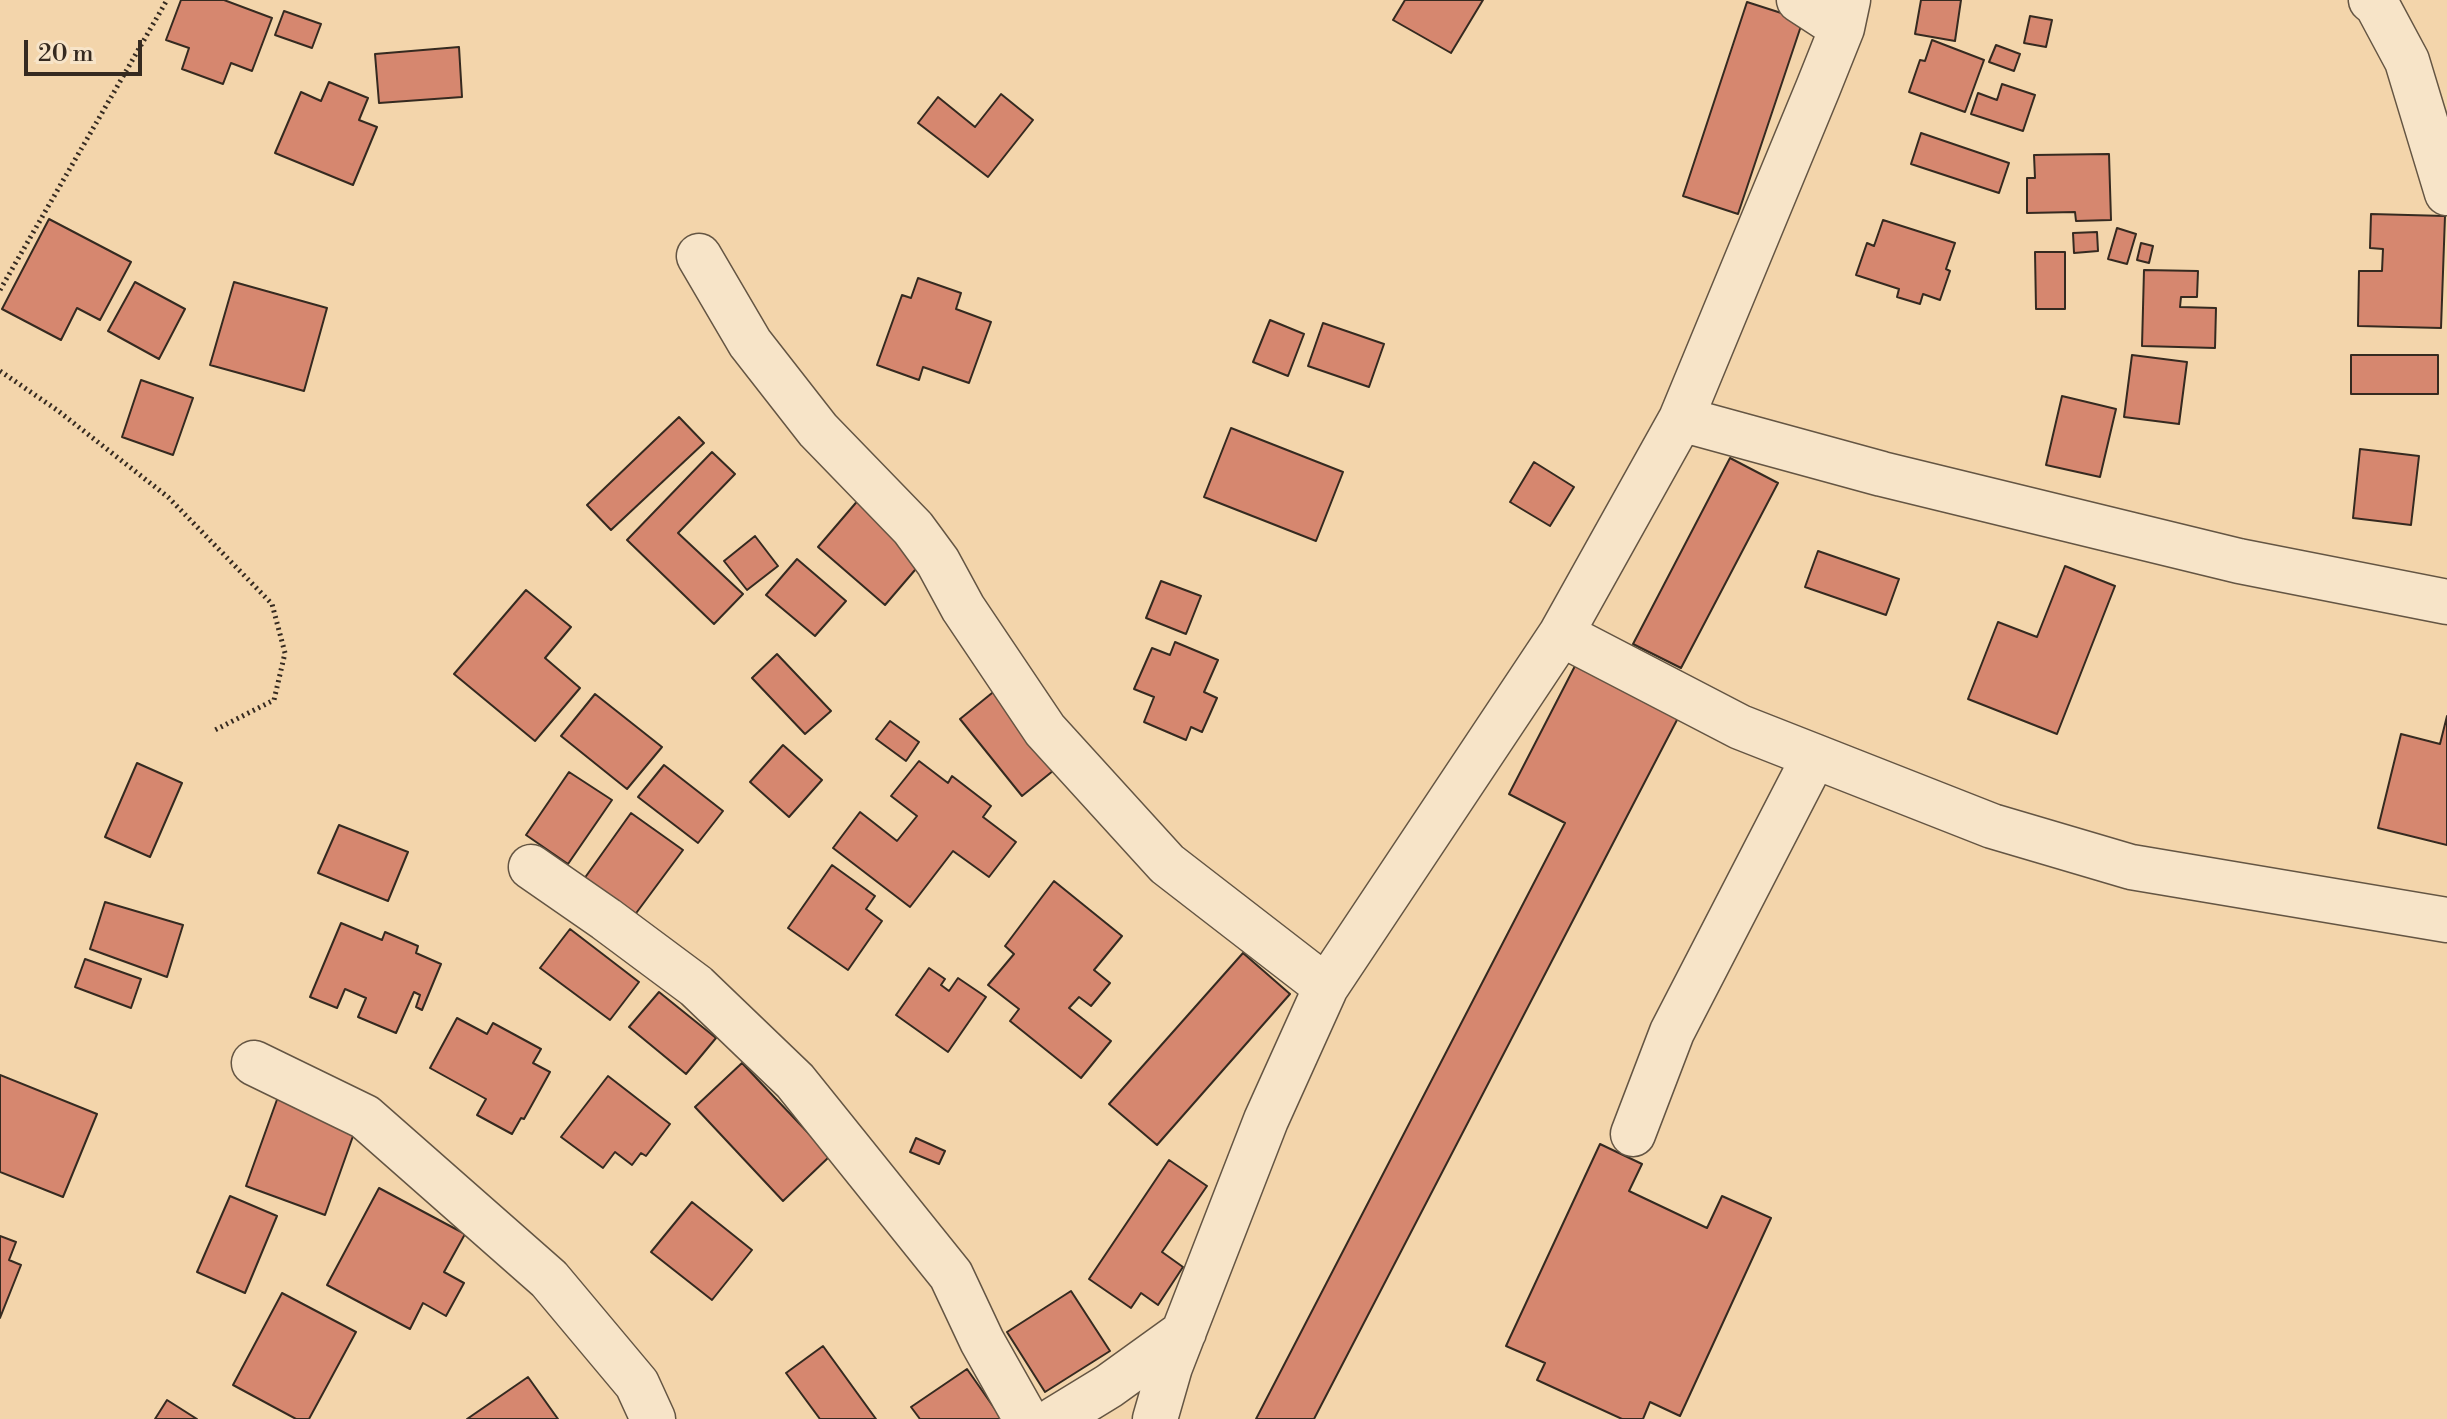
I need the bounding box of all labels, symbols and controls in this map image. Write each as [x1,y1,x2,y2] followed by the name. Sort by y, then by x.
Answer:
[28,24,146,74] scale bar
[38,39,94,69] text: 20 m

